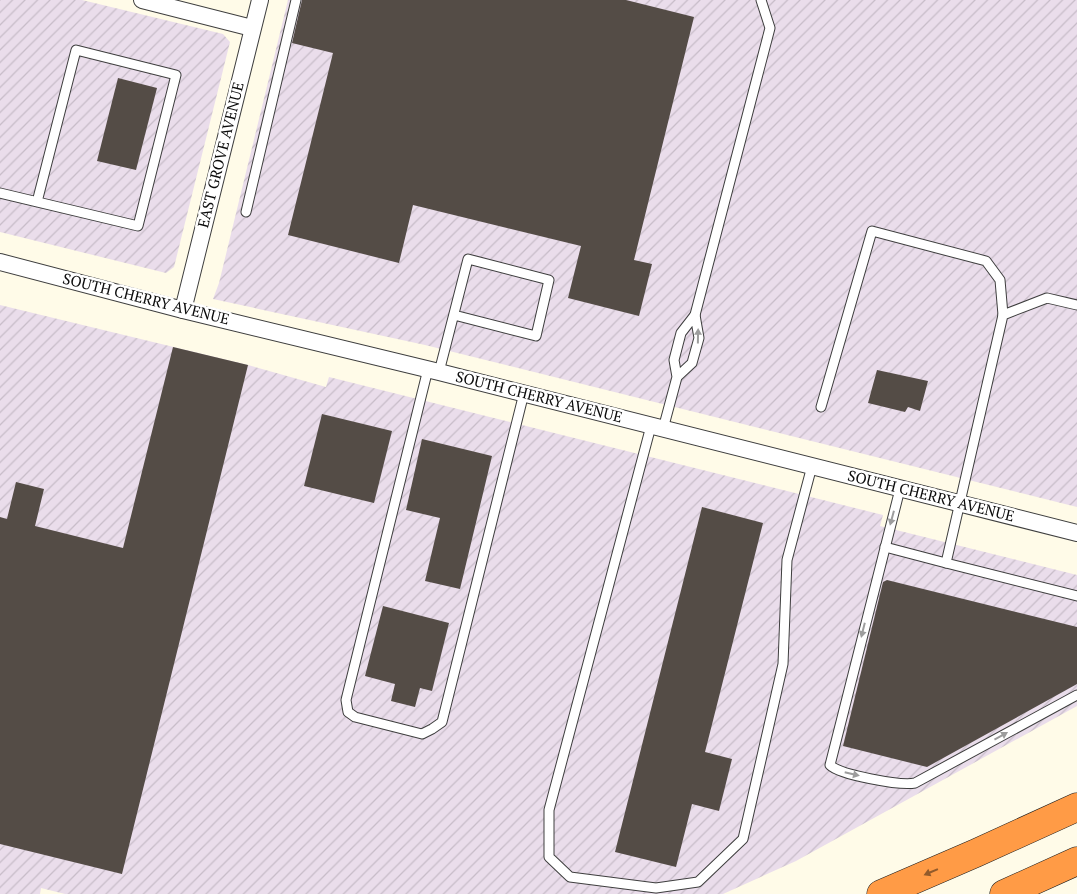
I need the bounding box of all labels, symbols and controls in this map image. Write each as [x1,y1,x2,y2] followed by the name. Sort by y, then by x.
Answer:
[192,80,248,230] street label: EAST GROVE AVENUE
[61,268,232,328] street label: SOUTH CHERRY AVENUE
[694,327,702,343] one-way arrow
[454,366,625,426] street label: SOUTH CHERRY AVENUE
[846,465,1017,525] street label: SOUTH CHERRY AVENUE
[888,511,896,526] one-way arrow
[859,623,867,638] one-way arrow
[993,732,1008,740] one-way arrow
[844,770,859,778] one-way arrow
[924,869,938,877] one-way arrow

